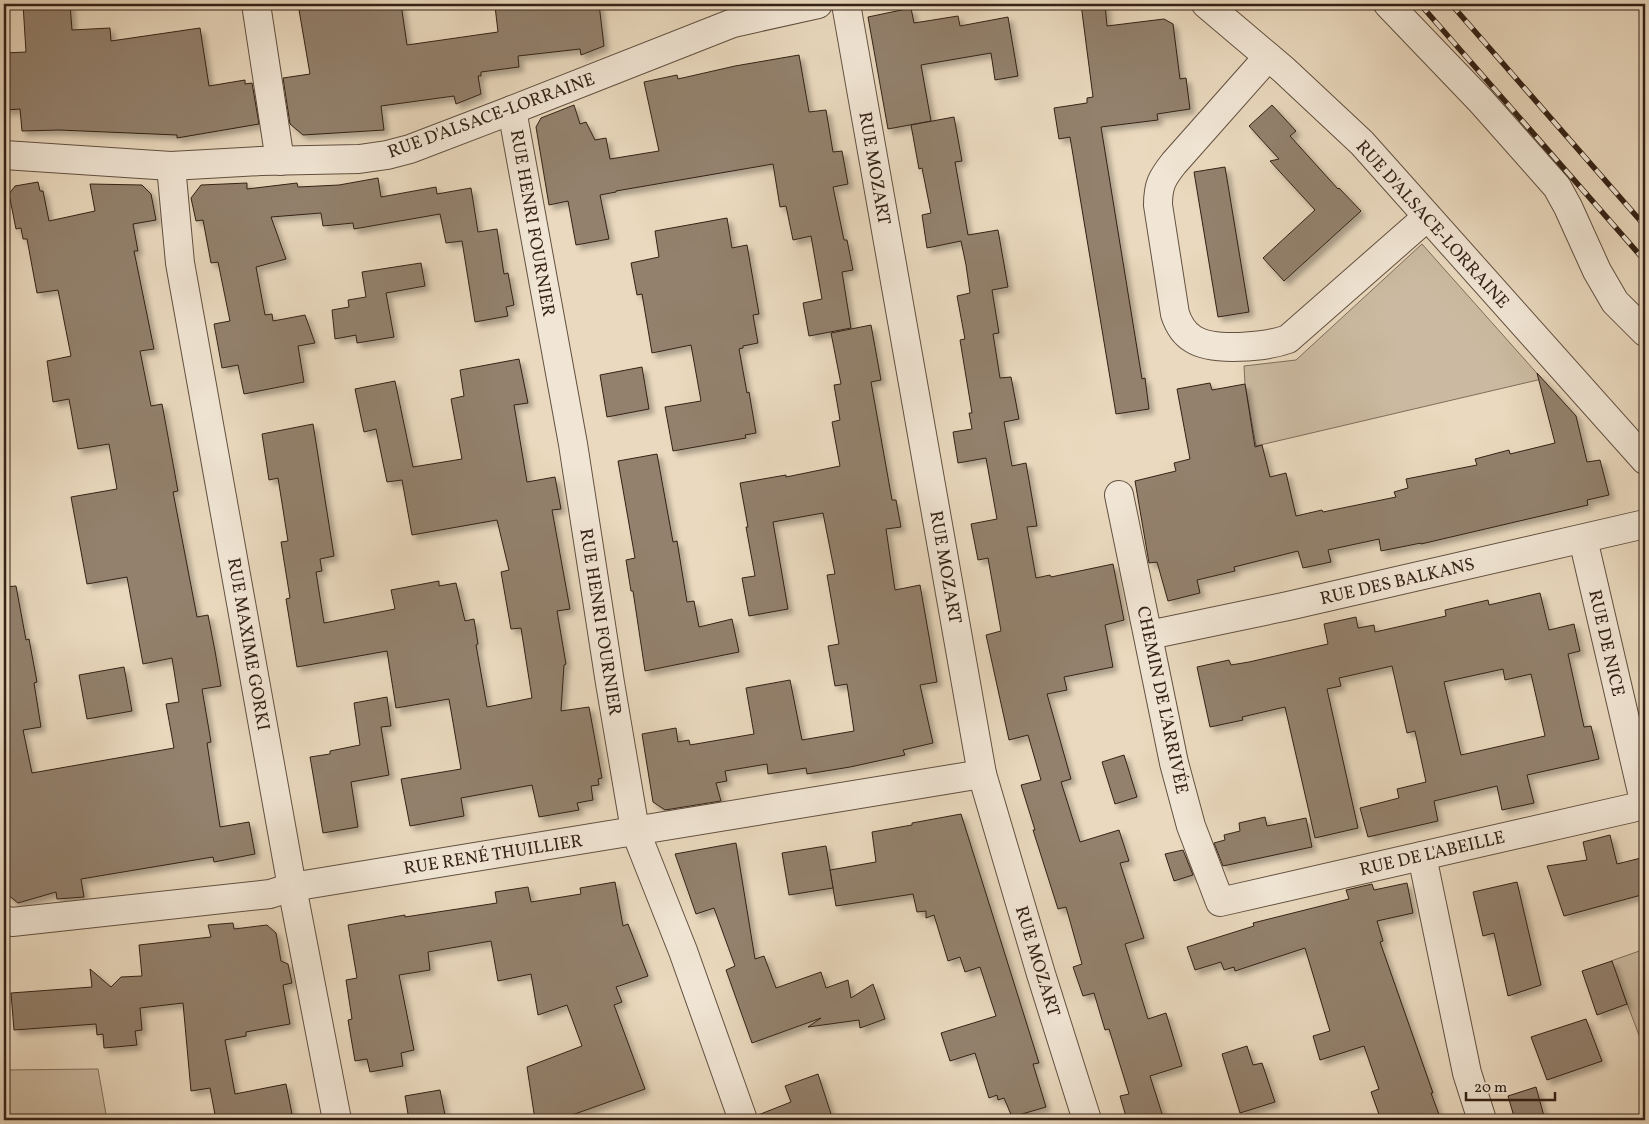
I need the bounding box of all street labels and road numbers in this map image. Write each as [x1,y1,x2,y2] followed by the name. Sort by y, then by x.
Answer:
[384,67,599,166] street label: RUE D'ALSACE-LORRAINE
[851,110,896,227] street label: RUE MOZART
[503,128,560,319] street label: RUE HENRI FOURNIER
[1349,135,1514,315] street label: RUE D'ALSACE-LORRAINE
[922,509,967,626] street label: RUE MOZART
[572,527,627,718] street label: RUE HENRI FOURNIER
[1318,553,1477,612] street label: RUE DES BALKANS
[220,556,275,733] street label: RUE MAXIME GORKI
[1581,588,1630,699] street label: RUE DE NICE
[1129,604,1194,797] street label: CHEMIN DE L'ARRIVÉE
[1357,826,1508,883] street label: RUE DE L'ABEILLE
[402,829,585,882] street label: RUE RENÉ THUILLIER
[1008,903,1065,1020] street label: RUE MOZART

